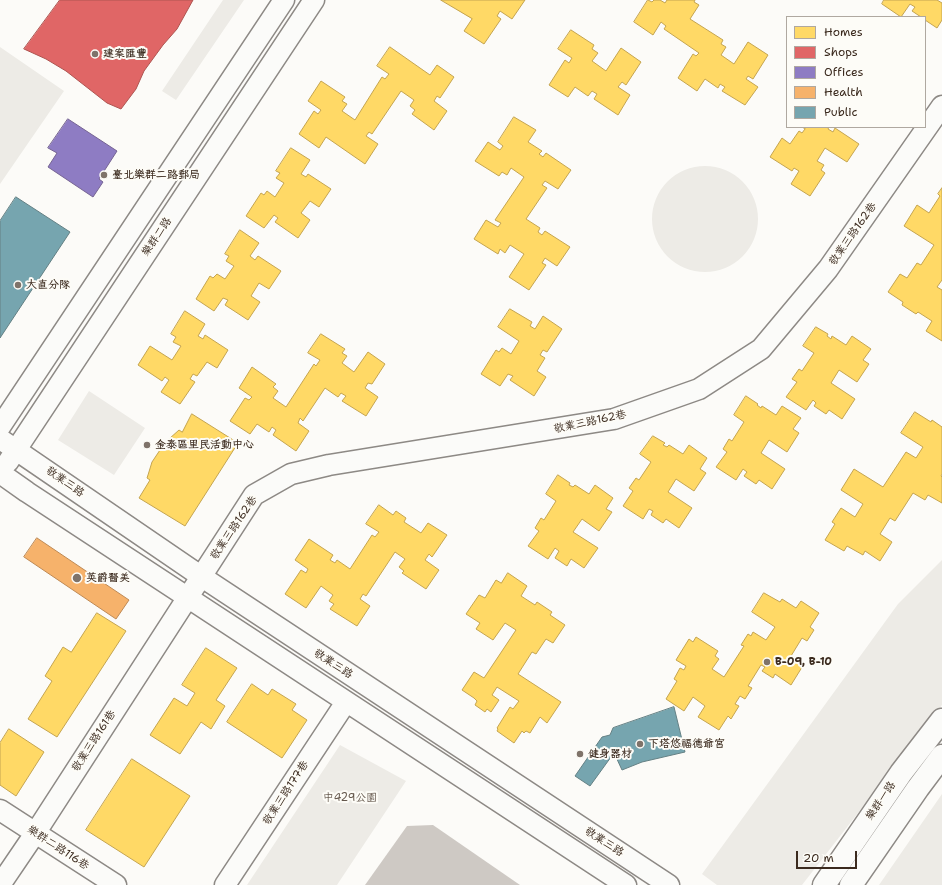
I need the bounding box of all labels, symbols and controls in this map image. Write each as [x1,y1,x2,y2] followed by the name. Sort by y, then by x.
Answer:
[786,16,926,128] legend
[824,24,863,40] text: Homes
[824,44,858,60] text: Shops
[103,47,147,61] place label: 建案匯豐
[90,49,100,59] marker: 建案匯豐
[824,64,864,80] text: Offices
[824,84,863,100] text: Health
[824,104,858,120] text: Public
[112,168,200,182] place label: 臺北樂群二路郵局
[99,170,109,180] marker: 臺北樂群二路郵局
[826,200,880,268] street label: 敬業三路162巷
[139,215,175,259] street label: 樂群二路
[26,278,70,292] place label: 大直分隊
[13,280,23,290] marker: 大直分隊
[552,408,628,436] street label: 敬業三路162巷
[155,438,254,452] place label: 金泰區里民活動中心
[142,440,152,450] marker: 金泰區里民活動中心
[43,464,87,500] street label: 敬業三路
[208,494,260,562] street label: 敬業三路162巷
[86,571,130,585] place label: 英爵醫美
[71,572,83,584] marker: 英爵醫美
[311,646,355,682] street label: 敬業三路
[775,655,832,669] place label: B-09, B-10
[762,657,772,667] marker: B-09, B-10
[69,708,119,774] street label: 敬業三路161巷
[648,737,725,751] place label: 下塔悠福德爺宮
[635,739,645,749] marker: 下塔悠福德爺宮
[588,747,632,761] place label: 健身器材
[575,749,585,759] marker: 健身器材
[260,758,312,828] street label: 敬業三路177巷
[863,779,899,823] street label: 樂群一路
[323,791,377,805] park label: 中429公園
[25,823,91,873] street label: 樂群二路116巷
[582,824,626,860] street label: 敬業三路
[798,843,859,869] scale bar
[803,850,834,866] text: 20 m

